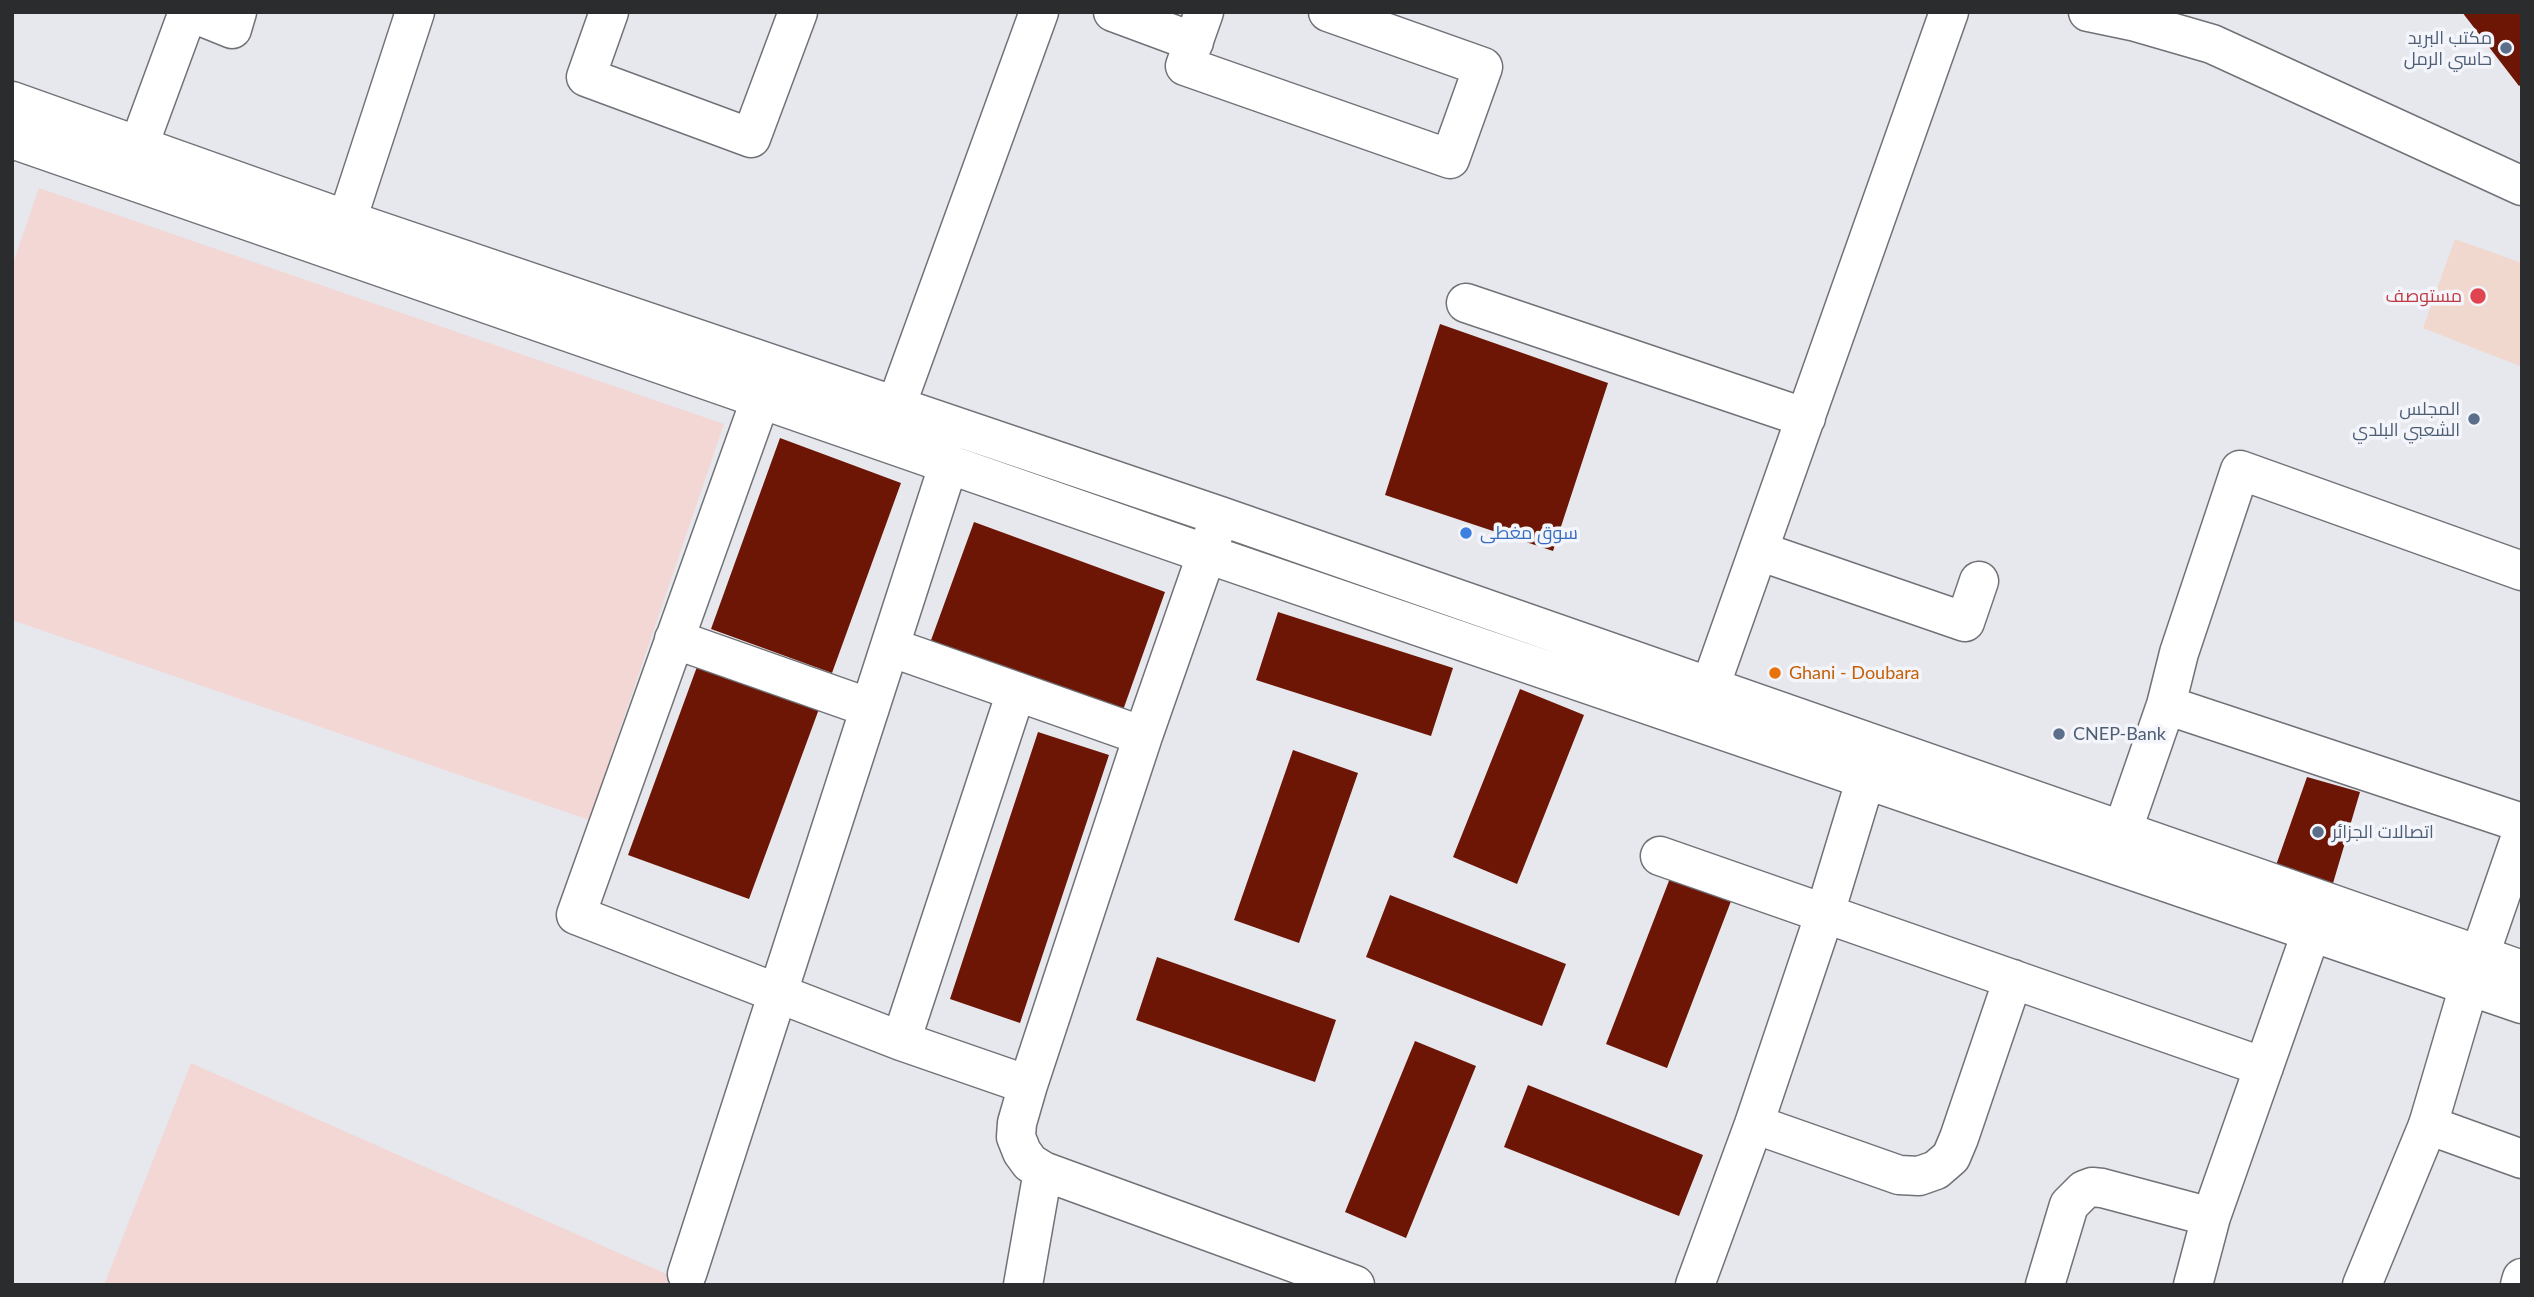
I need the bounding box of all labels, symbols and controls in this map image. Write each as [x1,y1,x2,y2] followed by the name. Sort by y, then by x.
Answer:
[2404,27,2492,70] place label: مكتب البريد حاسي الرمل
[2498,40,2514,56] marker: مكتب البريد حاسي الرمل
[2386,285,2462,307] place label: مستوصف
[2468,286,2488,306] marker: مستوصف
[2352,398,2460,440] place label: المجلس الشعبي البلدي
[2466,411,2482,427] marker: المجلس الشعبي البلدي
[1480,522,1578,544] place label: سوق مغطى
[1458,525,1474,541] marker: سوق مغطى
[1789,662,1920,684] place label: Ghani - Doubara
[1767,665,1783,681] marker: Ghani - Doubara
[2073,723,2166,745] place label: CNEP-Bank
[2051,726,2067,742] marker: CNEP-Bank
[2332,821,2434,843] place label: اتصالات الجزائر
[2310,824,2326,840] marker: اتصالات الجزائر

